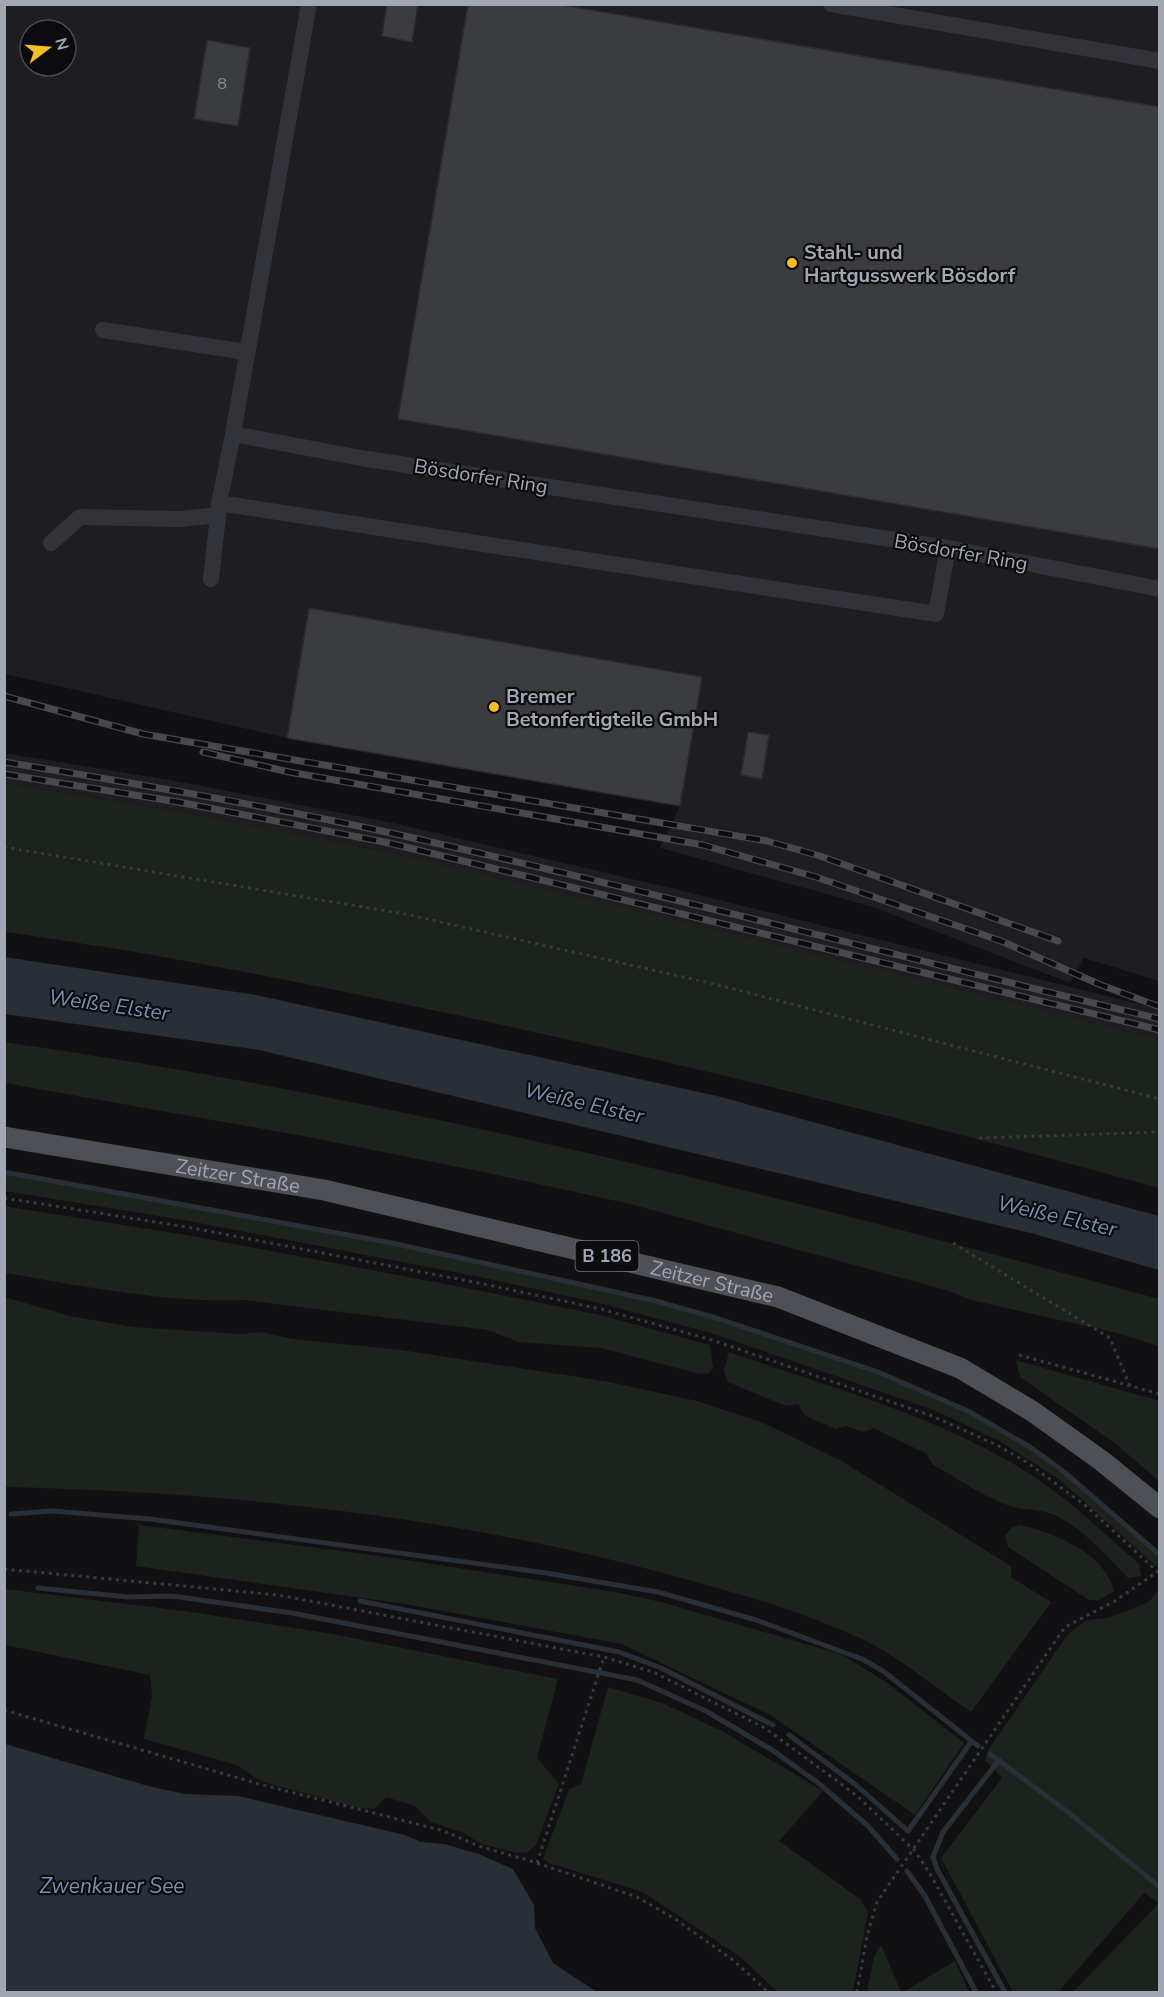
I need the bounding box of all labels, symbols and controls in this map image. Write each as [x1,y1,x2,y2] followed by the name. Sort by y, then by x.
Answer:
[18,18,78,78] north arrow
[49,35,74,53] text: N
[217,73,227,95] house number: 8
[804,239,1016,289] place label: Stahl- und Hartgusswerk Bösdorf
[785,256,799,270] marker: Stahl- und Hartgusswerk Bösdorf
[412,453,550,500] street label: Bösdorfer Ring
[892,527,1030,578] street label: Bösdorfer Ring
[506,683,718,733] place label: Bremer Betonfertigteile GmbH
[487,700,501,714] marker: Bremer Betonfertigteile GmbH
[47,983,172,1027] water label: Weiße Elster
[522,1076,647,1130] water label: Weiße Elster
[174,1153,302,1200] street label: Zeitzer Straße
[995,1189,1120,1243] water label: Weiße Elster
[576,1241,638,1271] road number: B 186
[648,1254,776,1309] street label: Zeitzer Straße
[39,1872,185,1900] water label: Zwenkauer See

